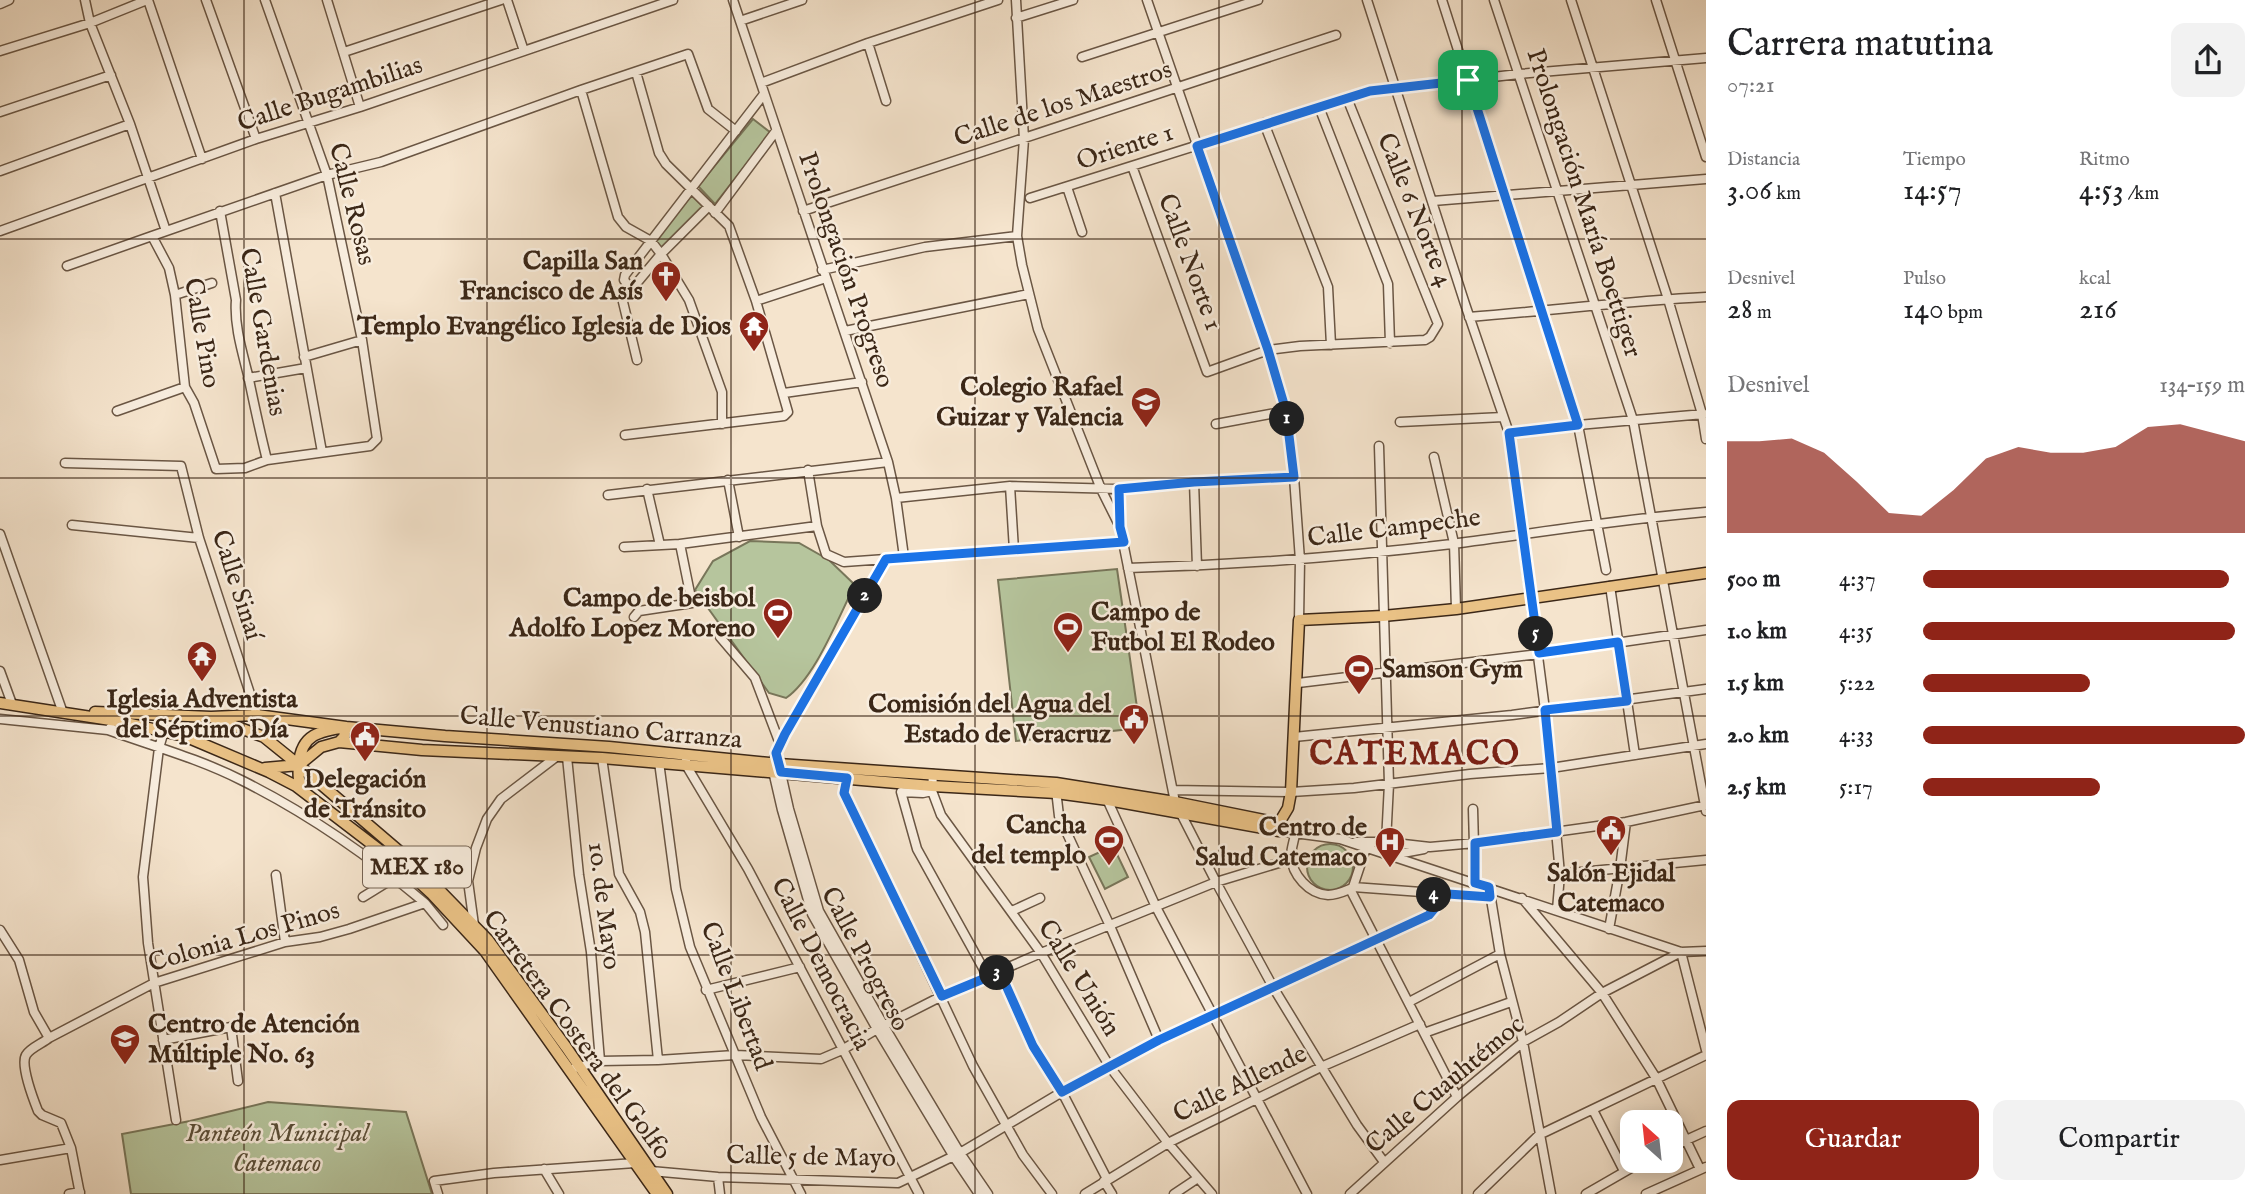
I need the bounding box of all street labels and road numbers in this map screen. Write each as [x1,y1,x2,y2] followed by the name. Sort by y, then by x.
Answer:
[1518,44,1650,362] street label: Prolongación María Boettiger
[233,49,427,139] street label: Calle Bugambilias
[950,53,1176,155] street label: Calle de los Maestros
[1072,116,1178,178] street label: Oriente 1
[1369,128,1461,292] street label: Calle 6 Norte 4
[321,139,383,269] street label: Calle Rosas
[790,148,902,392] street label: Prolongación Progreso
[1150,189,1230,335] street label: Calle Norte 1
[232,245,294,419] street label: Calle Gardenias
[176,275,228,391] street label: Calle Pino
[1305,501,1483,555] street label: Calle Campeche
[204,526,271,646] street label: Calle Sinaí
[458,699,744,757] street label: Calle Venustiano Carranza
[580,840,628,972] street label: 1o. de Mayo
[363,846,471,888] road number: MEX 180
[763,872,879,1057] street label: Calle Democracia
[813,881,917,1037] street label: Calle Progreso
[144,894,344,980] street label: Colonia Los Pinos
[475,904,679,1166] street label: Carretera Costera del Golfo
[1030,914,1128,1043] street label: Calle Unión
[693,917,779,1075] street label: Calle Libertad
[1359,1009,1531,1161] street label: Calle Cuauhtémoc
[1168,1037,1312,1131] street label: Calle Allende
[726,1139,896,1175] street label: Calle 5 de Mayo

